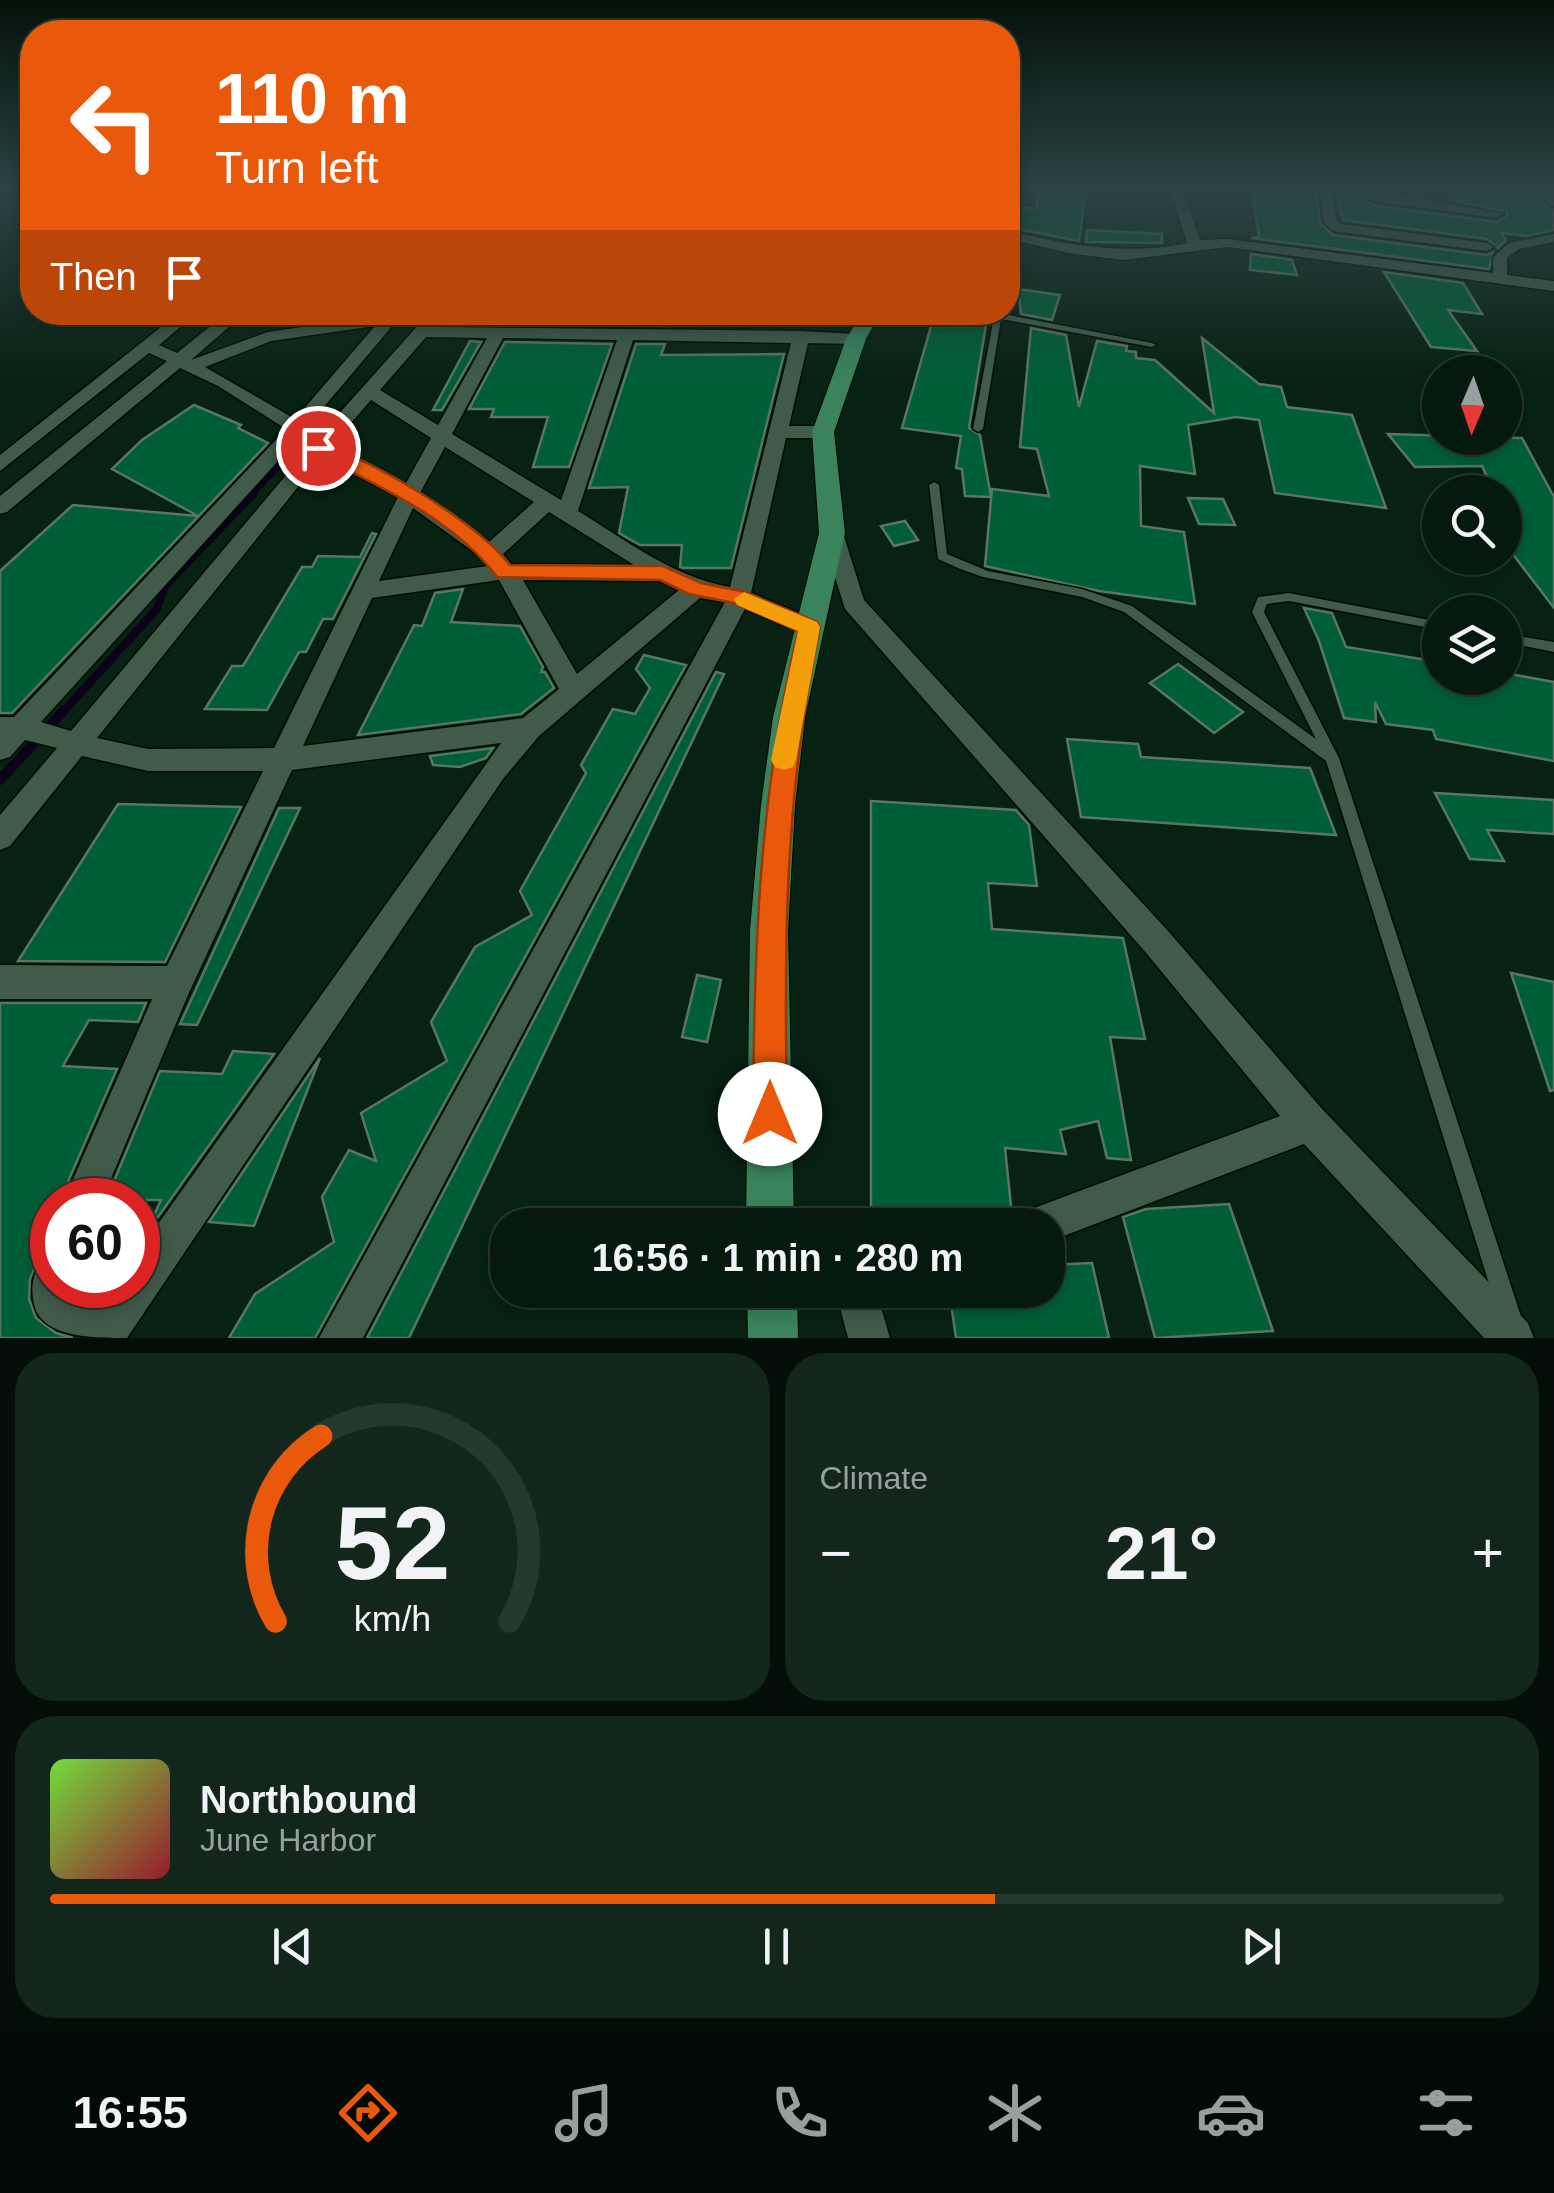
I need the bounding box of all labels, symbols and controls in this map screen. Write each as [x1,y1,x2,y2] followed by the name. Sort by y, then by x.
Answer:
[50,60,180,190] icon: left
[215,60,410,138] text: 110 m
[215,142,378,193] text: Turn left
[157,250,212,305] icon: arrive
[50,256,137,298] text: Then
[1422,355,1522,455] north arrow
[1422,355,1522,695] map controls
[276,406,361,491] pin
[291,421,346,476] icon: arrive
[1422,475,1522,575] button: search
[1422,595,1522,695] button: layers
[718,1062,822,1166] position arrow
[30,1178,160,1308] speed limit sign: 60
[592,1237,963,1279] text: 16:56 · 1 min · 280 m
[820,1460,928,1496] text: Climate
[334,1485,450,1601] text: 52
[1105,1511,1218,1595] text: 21°
[820,1522,852,1584] text: −
[1472,1522,1504,1584] text: +
[354,1599,431,1639] text: km/h
[200,1779,417,1821] text: Northbound
[200,1822,376,1858] text: June Harbor
[265,1919,320,1974] icon: previous
[749,1919,804,1974] icon: pause
[1234,1919,1289,1974] icon: next
[333,2078,403,2148] icon: directions
[549,2078,619,2148] icon: music
[765,2078,835,2148] icon: phone
[980,2078,1050,2148] icon: climate
[1196,2078,1266,2148] icon: car
[1411,2078,1481,2148] icon: filters
[73,2087,188,2138] text: 16:55

